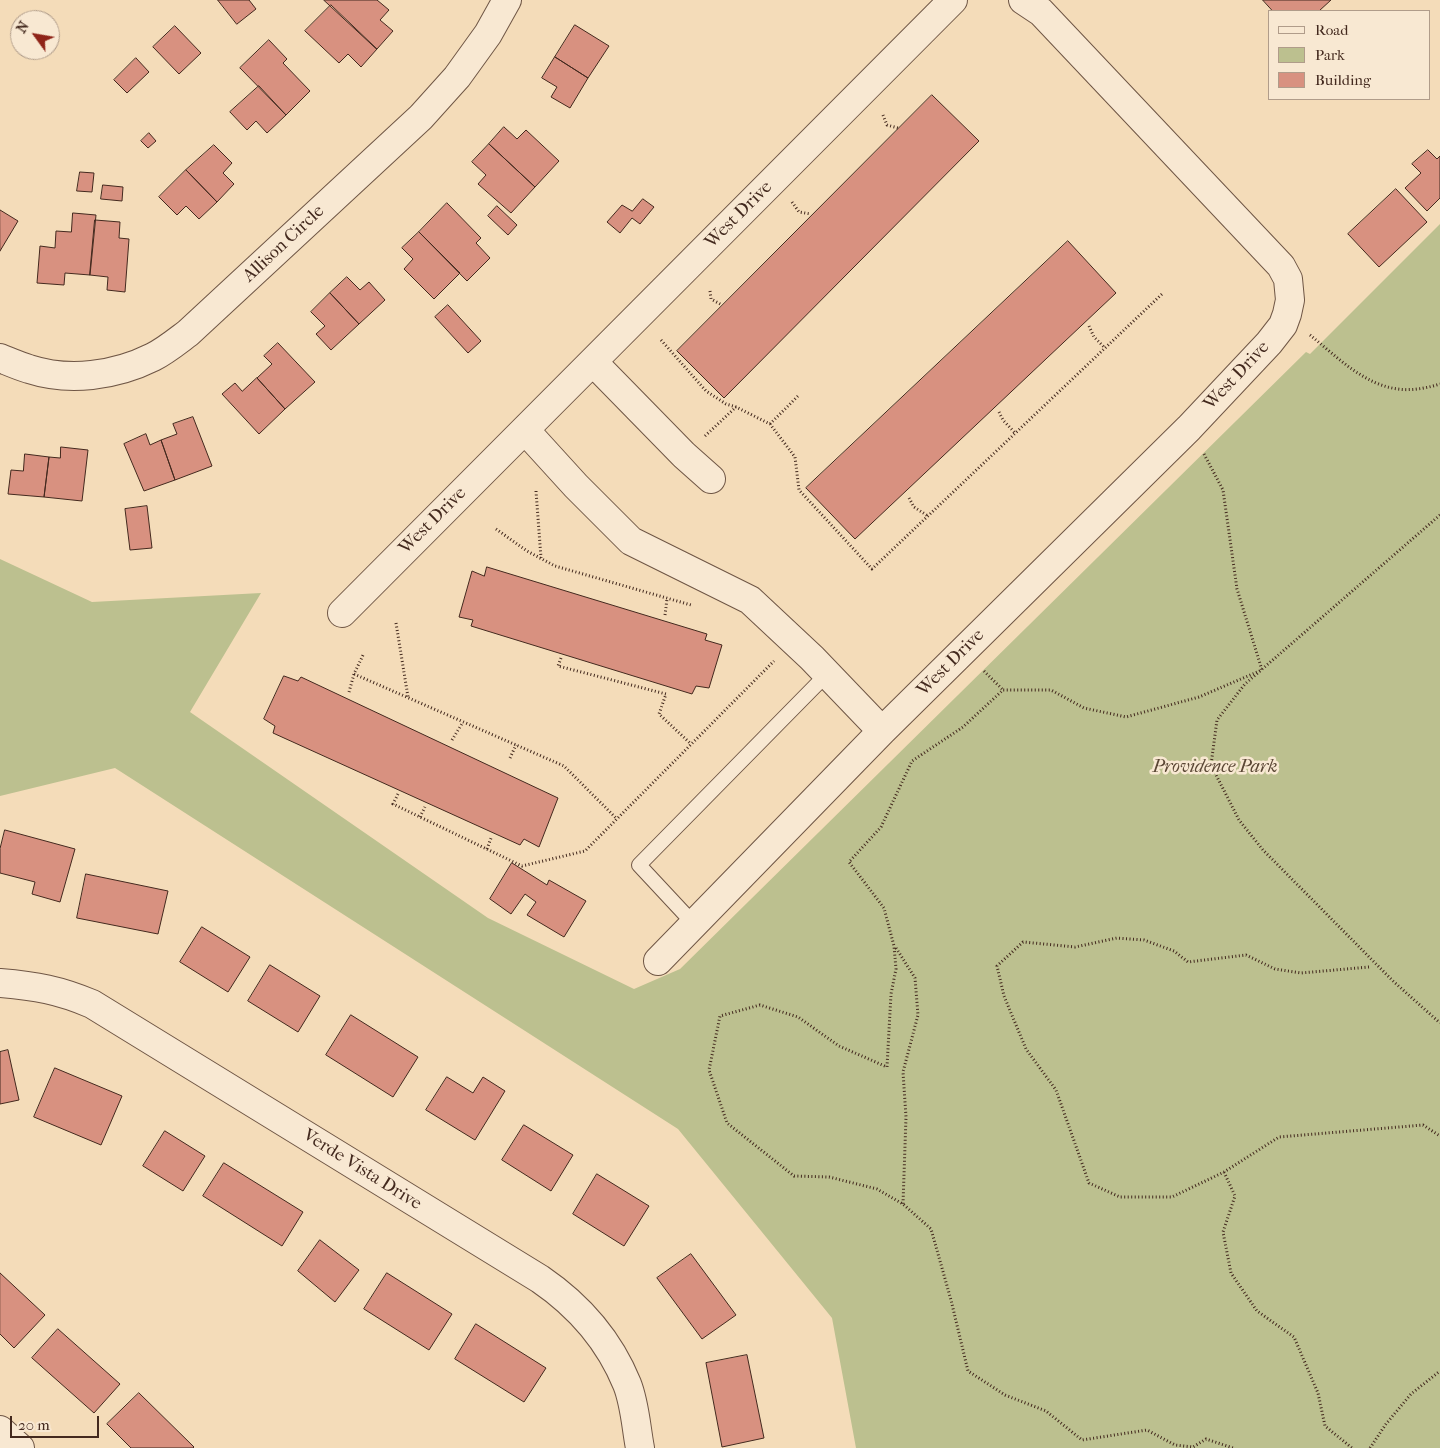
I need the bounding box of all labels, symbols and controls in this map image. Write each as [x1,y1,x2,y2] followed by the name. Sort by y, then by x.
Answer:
[10,10,60,60] north arrow
[1268,10,1430,100] legend
[13,18,33,36] text: N
[1315,21,1348,39] text: Road
[1315,46,1345,64] text: Park
[1315,71,1371,89] text: Building
[701,177,777,253] street label: West Drive
[239,201,329,287] street label: Allison Circle
[1200,337,1274,415] street label: West Drive
[395,483,471,559] street label: West Drive
[913,625,989,701] street label: West Drive
[1152,757,1278,779] park label: Providence Park
[299,1125,425,1215] street label: Verde Vista Drive
[12,1406,101,1438] scale bar
[18,1416,50,1434] text: 20 m

